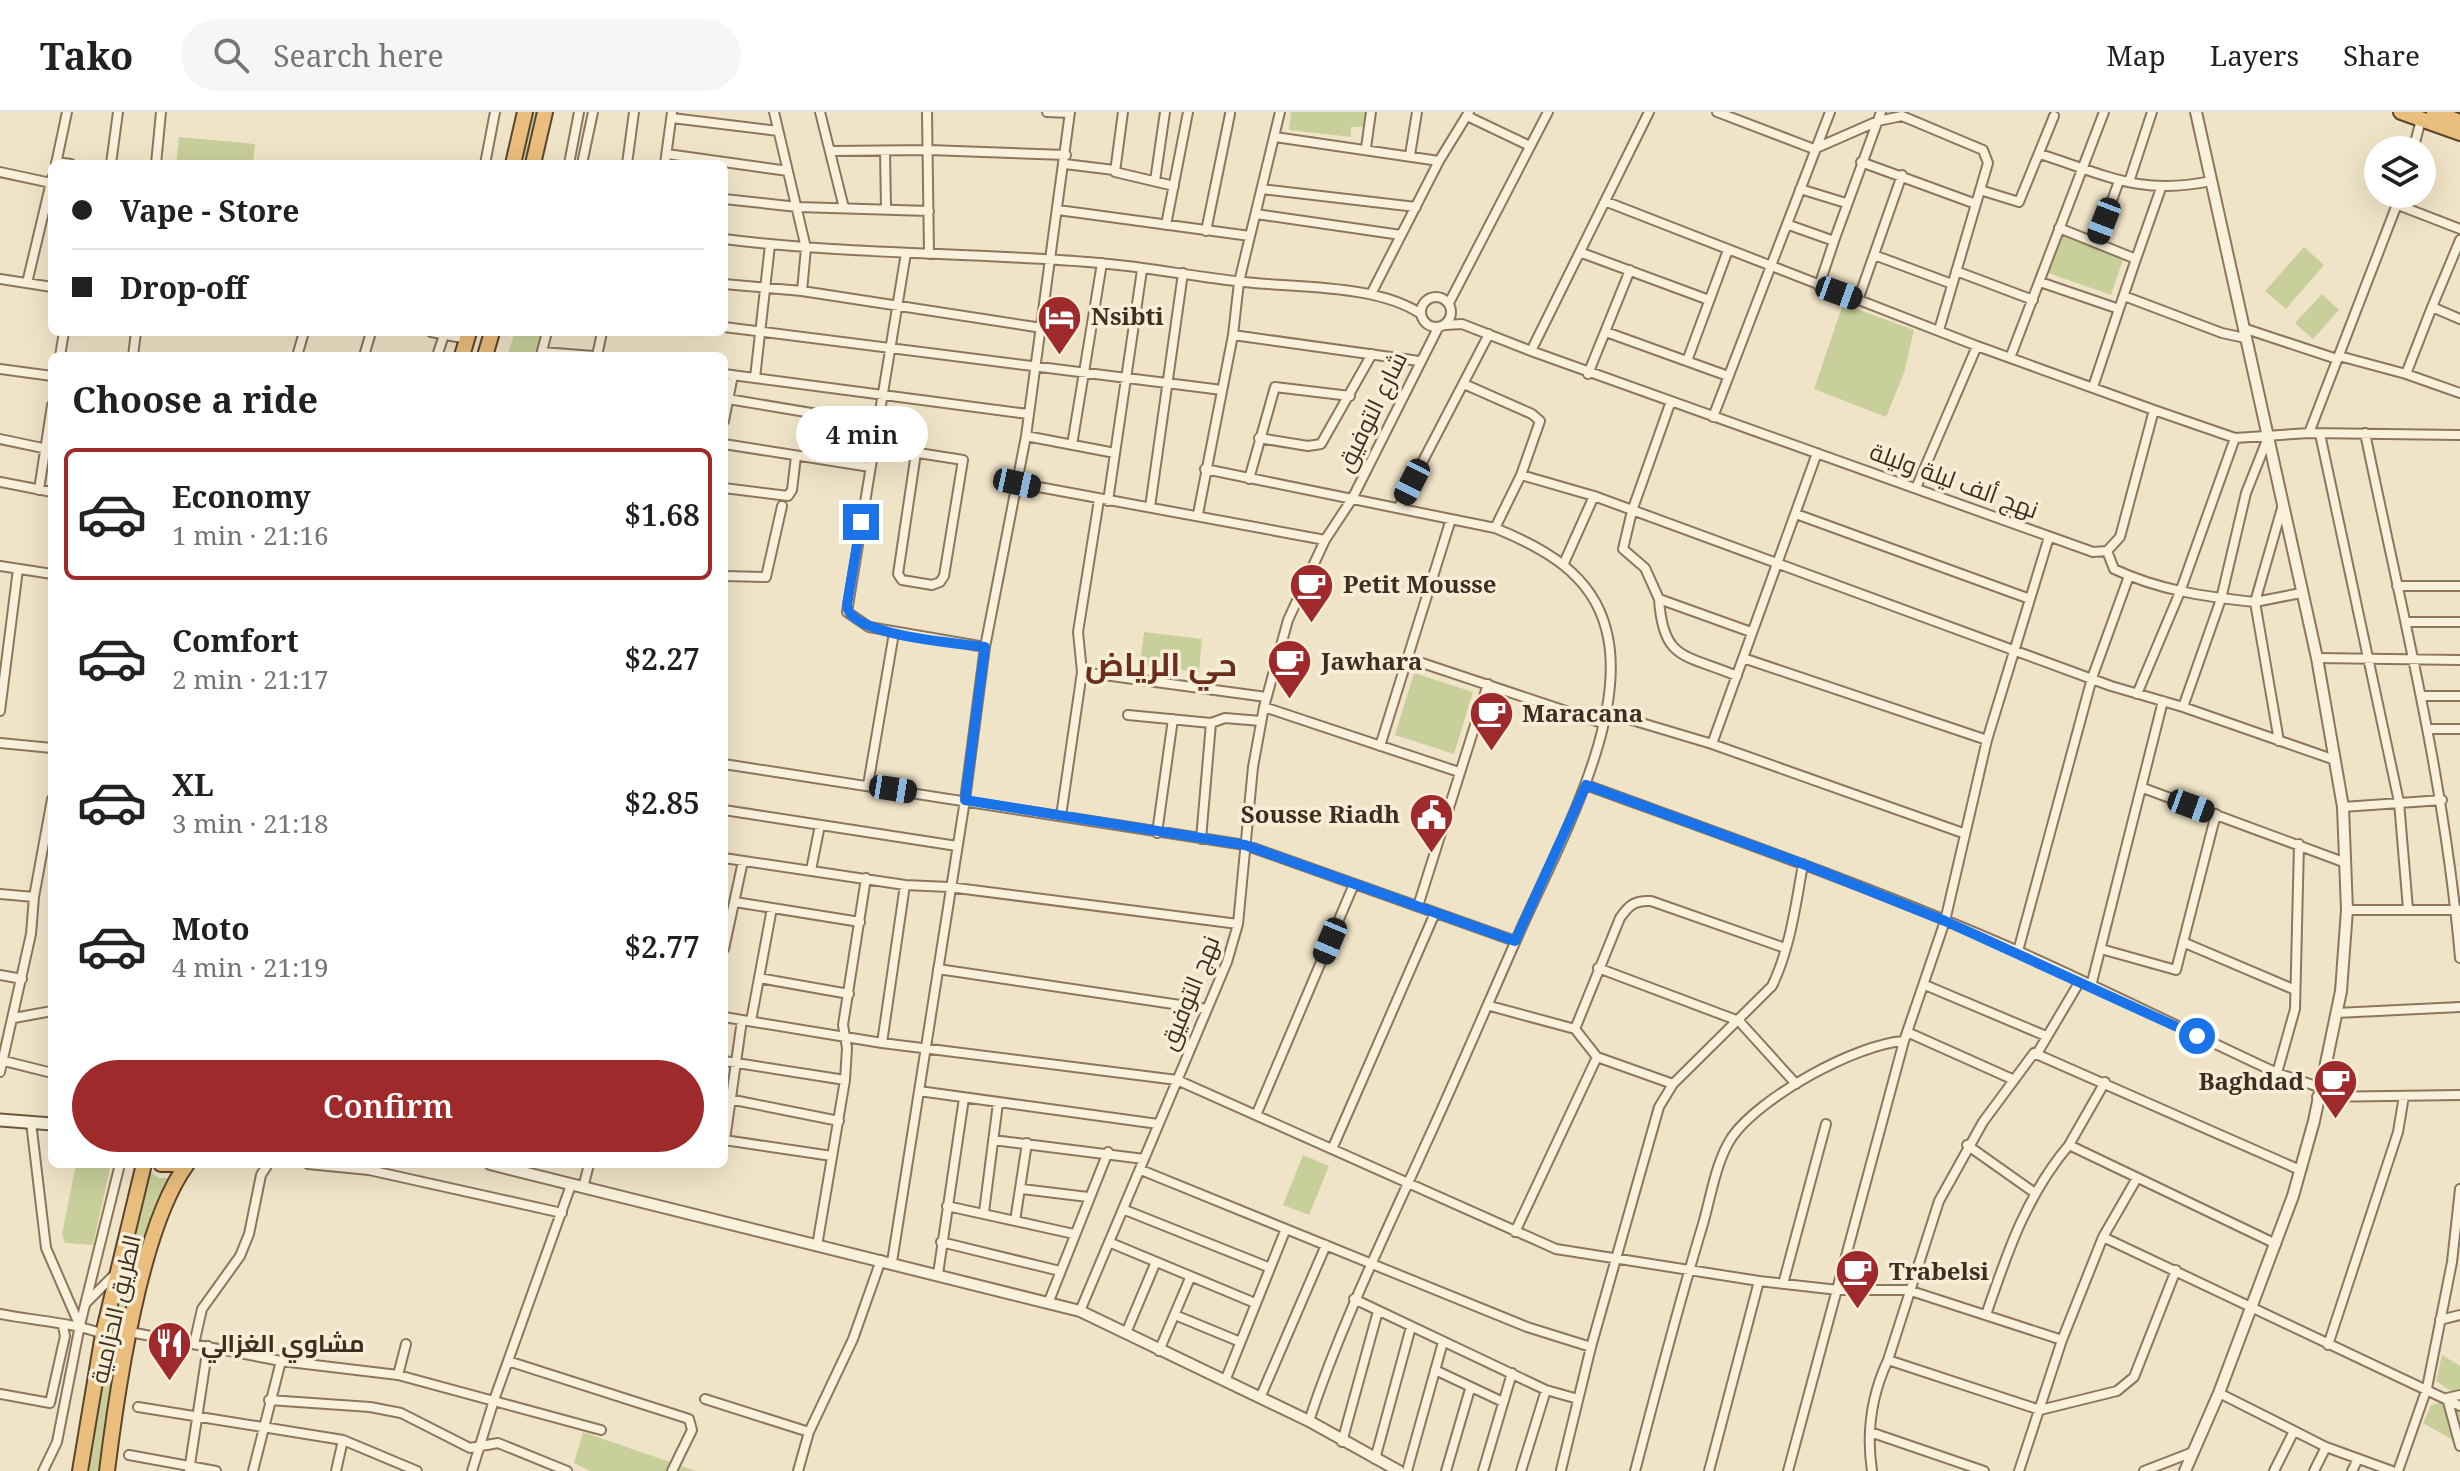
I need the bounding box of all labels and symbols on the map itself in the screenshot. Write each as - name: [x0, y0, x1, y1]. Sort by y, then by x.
- car: [2084, 194, 2124, 248]
- car: [1812, 274, 1866, 312]
- hotel icon: Nsibti: [1036, 293, 1084, 356]
- place label: Nsibti: [1091, 299, 1164, 332]
- street label: شارع التوفيق: [1327, 346, 1415, 477]
- callout: 4 min: [795, 406, 927, 462]
- street label: نهج ألف ليلة وليلة: [1865, 434, 2043, 526]
- car: [1390, 455, 1434, 509]
- car: [991, 466, 1043, 500]
- route end: [843, 504, 879, 540]
- cafe icon: Petit Mousse: [1288, 561, 1336, 624]
- place label: Petit Mousse: [1343, 567, 1497, 600]
- cafe icon: Jawhara: [1266, 638, 1314, 701]
- district label: حي الرياض: [1085, 642, 1237, 691]
- place label: Jawhara: [1320, 644, 1422, 677]
- cafe icon: Maracana: [1467, 690, 1515, 753]
- place label: Maracana: [1522, 696, 1643, 729]
- car: [867, 773, 919, 805]
- car: [2164, 787, 2218, 825]
- public building icon: Sousse Riadh: [1407, 791, 1455, 854]
- place label: Sousse Riadh: [1241, 797, 1400, 830]
- car: [1310, 914, 1350, 968]
- street label: نهج التوفيق: [1151, 930, 1227, 1055]
- route start: [2179, 1018, 2215, 1054]
- cafe icon: Baghdad: [2311, 1058, 2359, 1121]
- place label: Baghdad: [2198, 1064, 2304, 1097]
- street label: الطريق الحزامية: [81, 1231, 148, 1386]
- cafe icon: Trabelsi: [1834, 1248, 1882, 1311]
- place label: Trabelsi: [1889, 1254, 1989, 1287]
- restaurant icon: مشاوي الغزالي: [146, 1320, 194, 1383]
- place label: مشاوي الغزالي: [201, 1326, 365, 1363]

